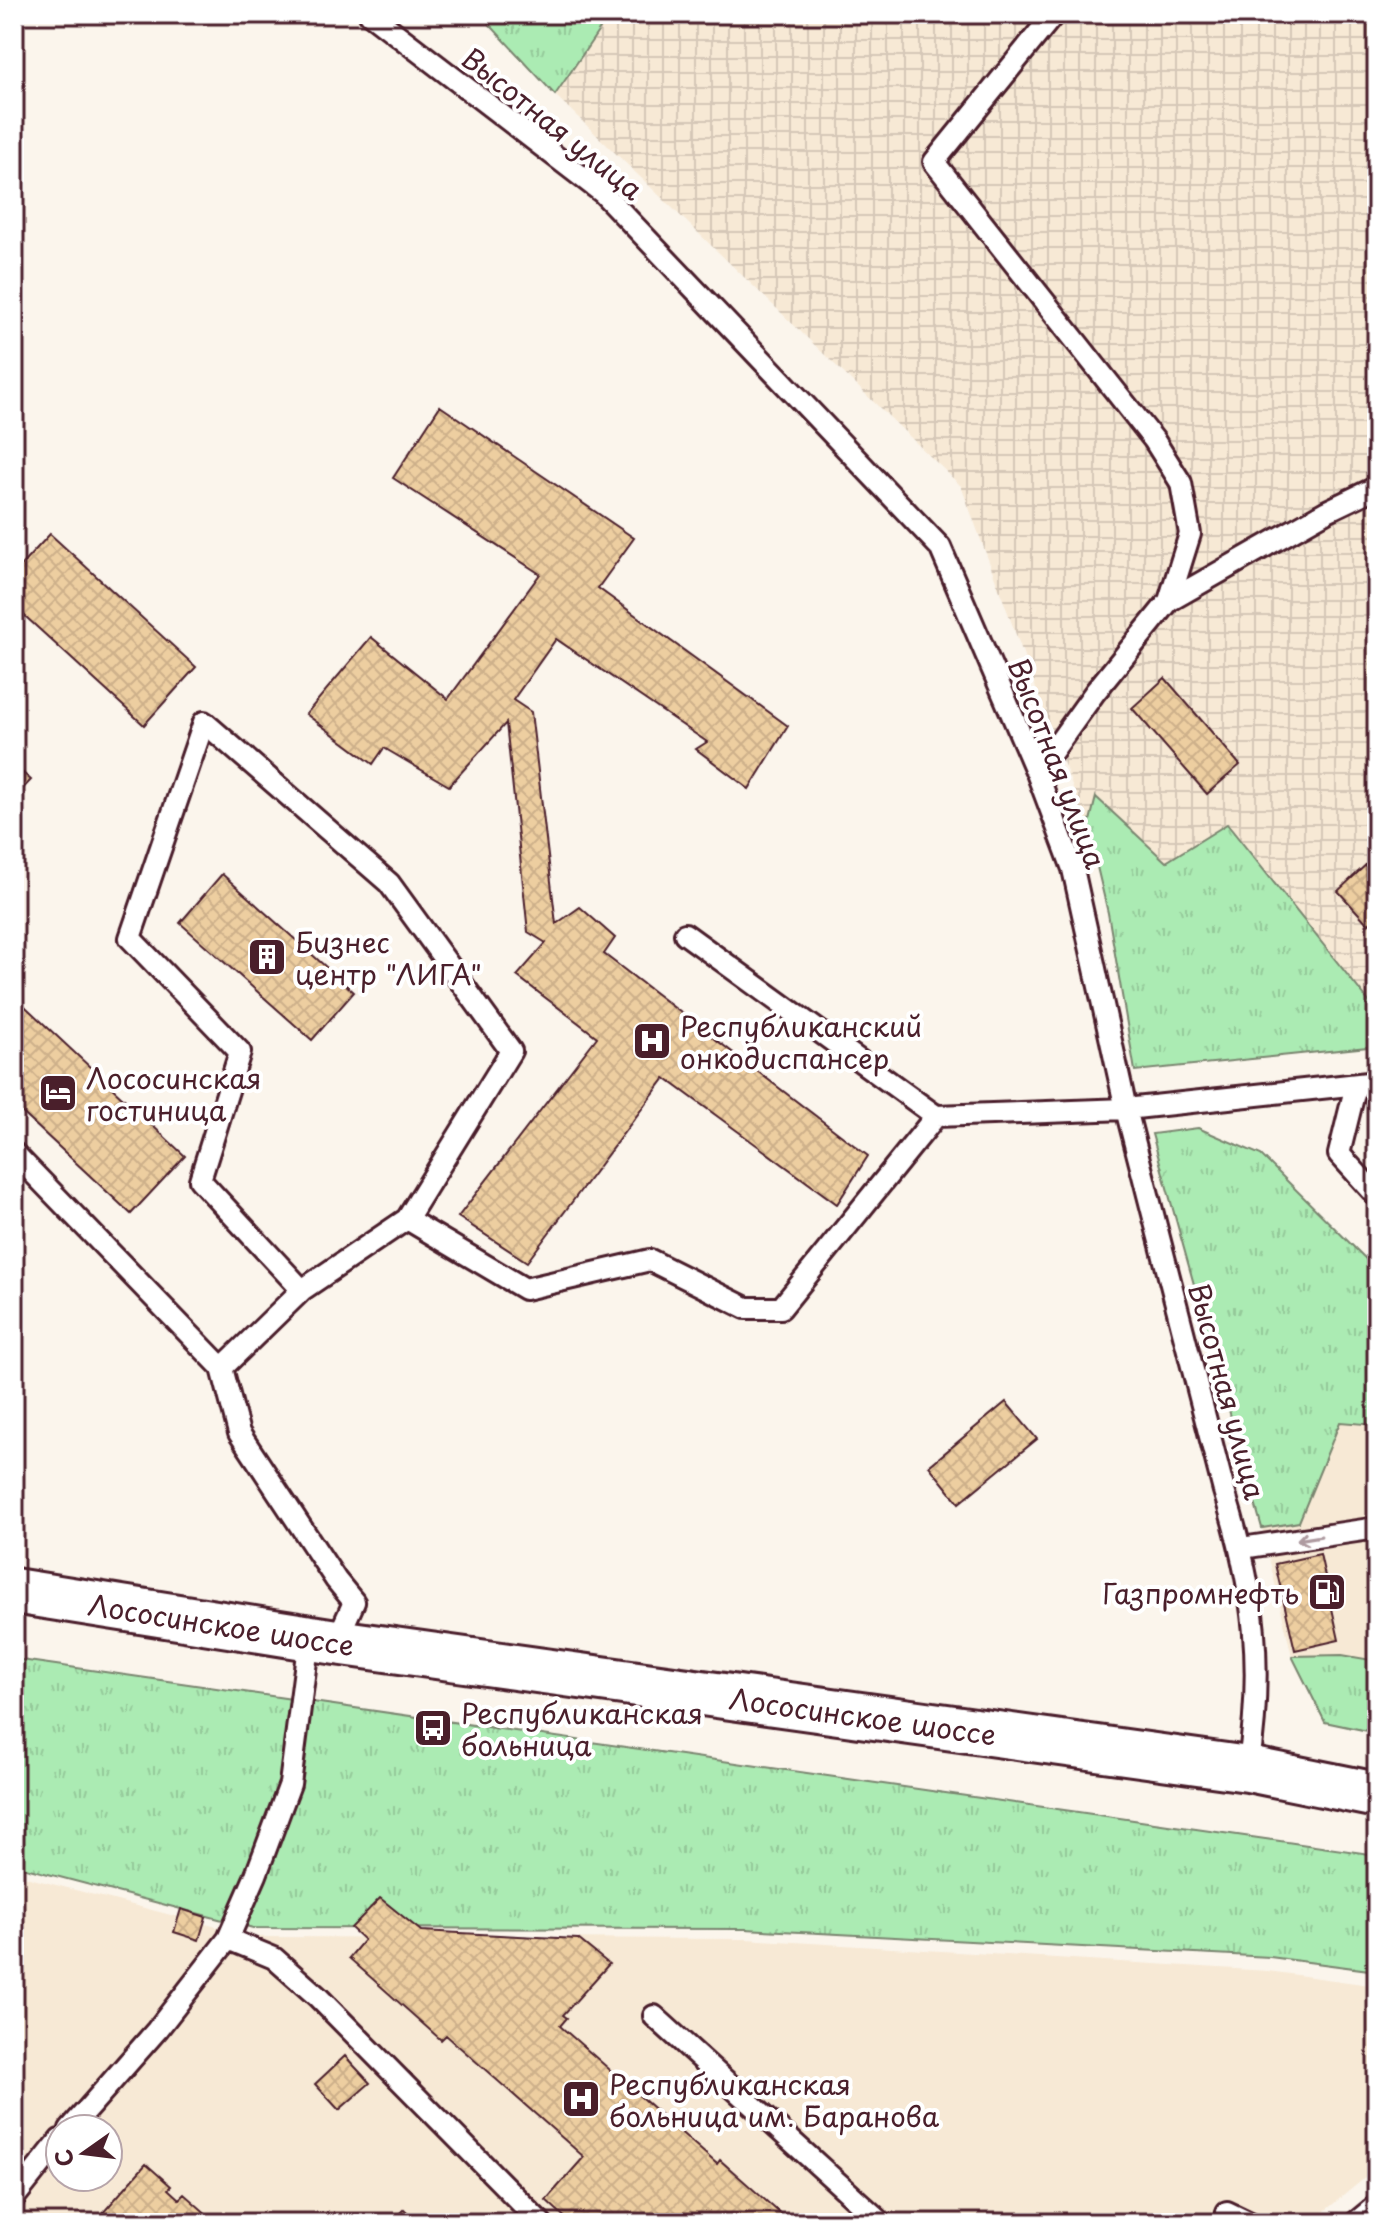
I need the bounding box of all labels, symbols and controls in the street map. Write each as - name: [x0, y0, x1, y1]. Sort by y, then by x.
- street label: Высотная улица: [453, 36, 653, 210]
- street label: Высотная улица: [998, 651, 1118, 875]
- place label: Бизнес центр "ЛИГА": [295, 920, 482, 995]
- building icon: Бизнес центр "ЛИГА": [246, 936, 288, 978]
- place label: Республиканский онкодиспансер: [680, 1004, 922, 1079]
- hospital icon: Республиканский онкодиспансер: [631, 1020, 673, 1062]
- place label: Лососинская гостиница: [86, 1056, 262, 1131]
- hotel icon: Лососинская гостиница: [37, 1072, 79, 1114]
- street label: Высотная улица: [1178, 1278, 1278, 1504]
- one-way arrow: [1297, 1531, 1323, 1546]
- place label: Газпромнефть: [1102, 1571, 1299, 1614]
- fuel station icon: Газпромнефть: [1306, 1571, 1348, 1613]
- street label: Лососинское шоссе: [85, 1582, 357, 1666]
- street label: Лососинское шоссе: [727, 1676, 999, 1755]
- place label: Республиканская больница: [461, 1691, 703, 1766]
- bus stop icon: Республиканская больница: [412, 1707, 454, 1749]
- place label: Республиканская больница им. Баранова: [609, 2062, 940, 2137]
- hospital icon: Республиканская больница им. Баранова: [560, 2078, 602, 2120]
- north arrow: [44, 2113, 124, 2193]
- text: С: [45, 2146, 81, 2170]

